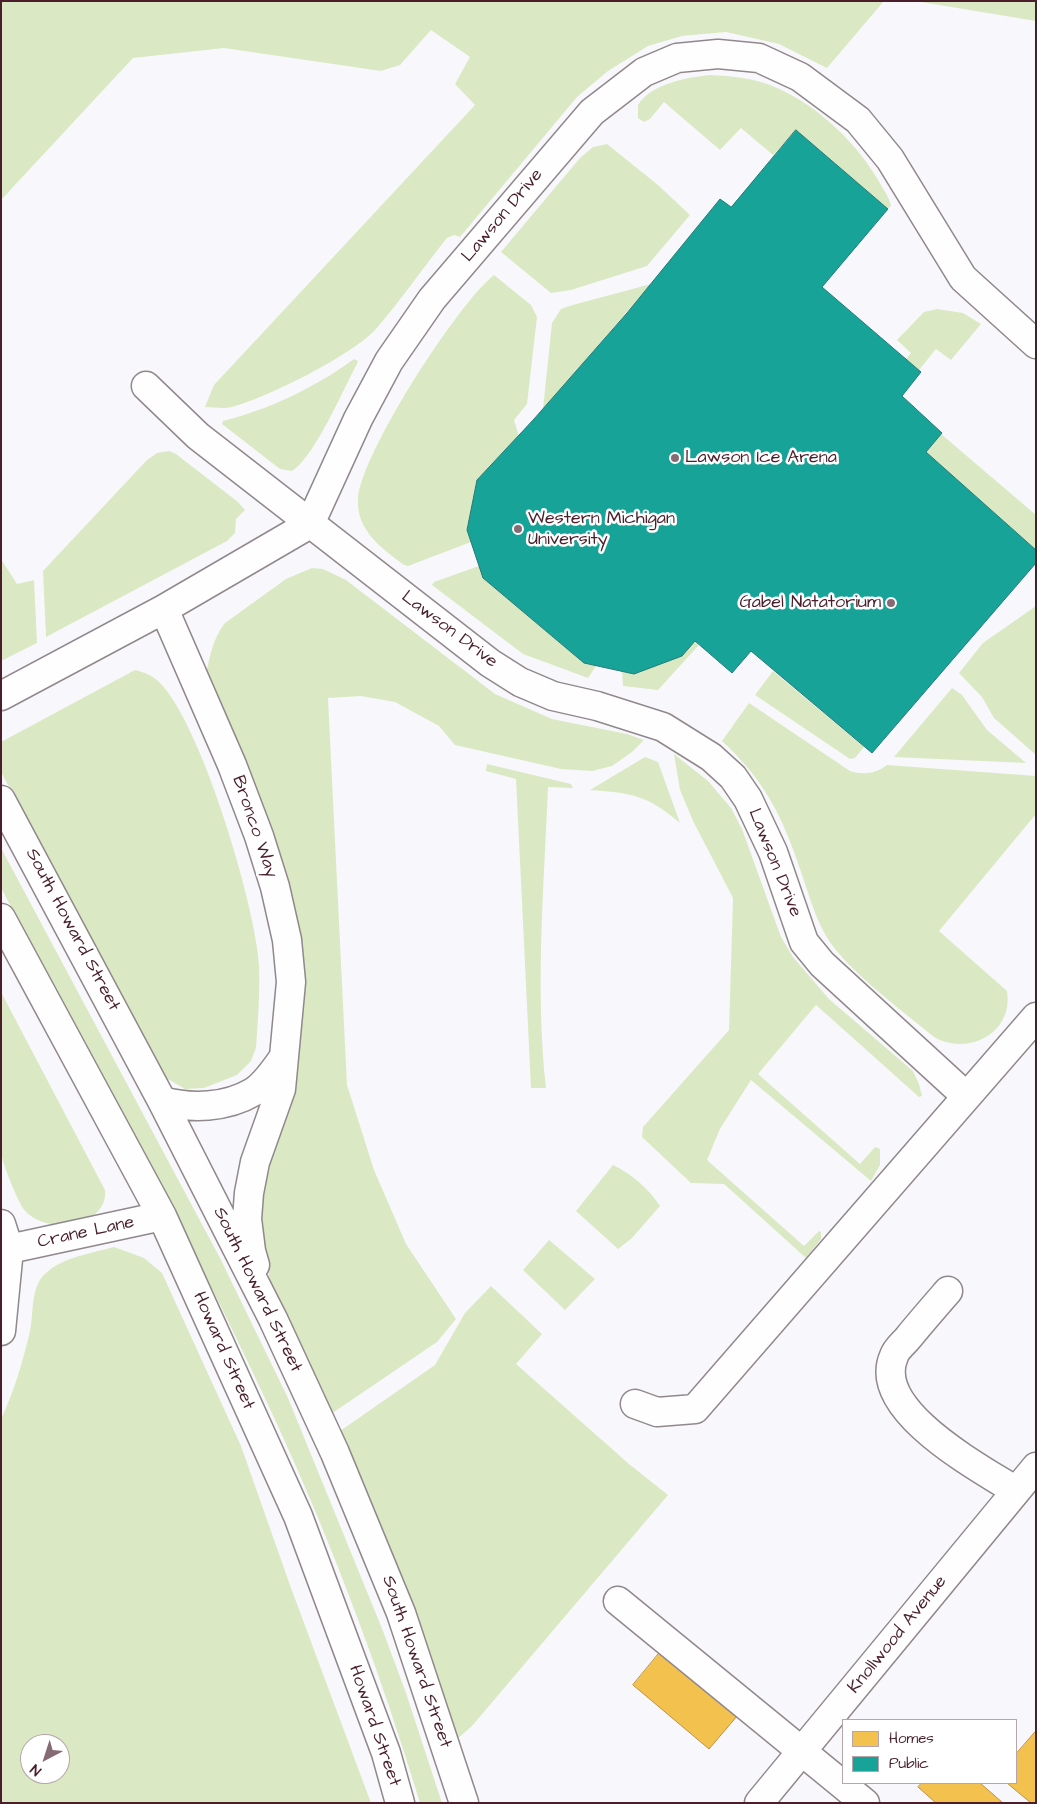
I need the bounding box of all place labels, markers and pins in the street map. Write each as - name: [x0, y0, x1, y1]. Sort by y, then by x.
- place label: Lawson Ice Arena: [685, 447, 837, 469]
- marker: Lawson Ice Arena: [669, 452, 681, 464]
- place label: Western Michigan University: [528, 508, 675, 550]
- marker: Western Michigan University: [512, 523, 524, 535]
- place label: Gabel Natatorium: [739, 592, 881, 614]
- marker: Gabel Natatorium: [885, 597, 897, 609]

